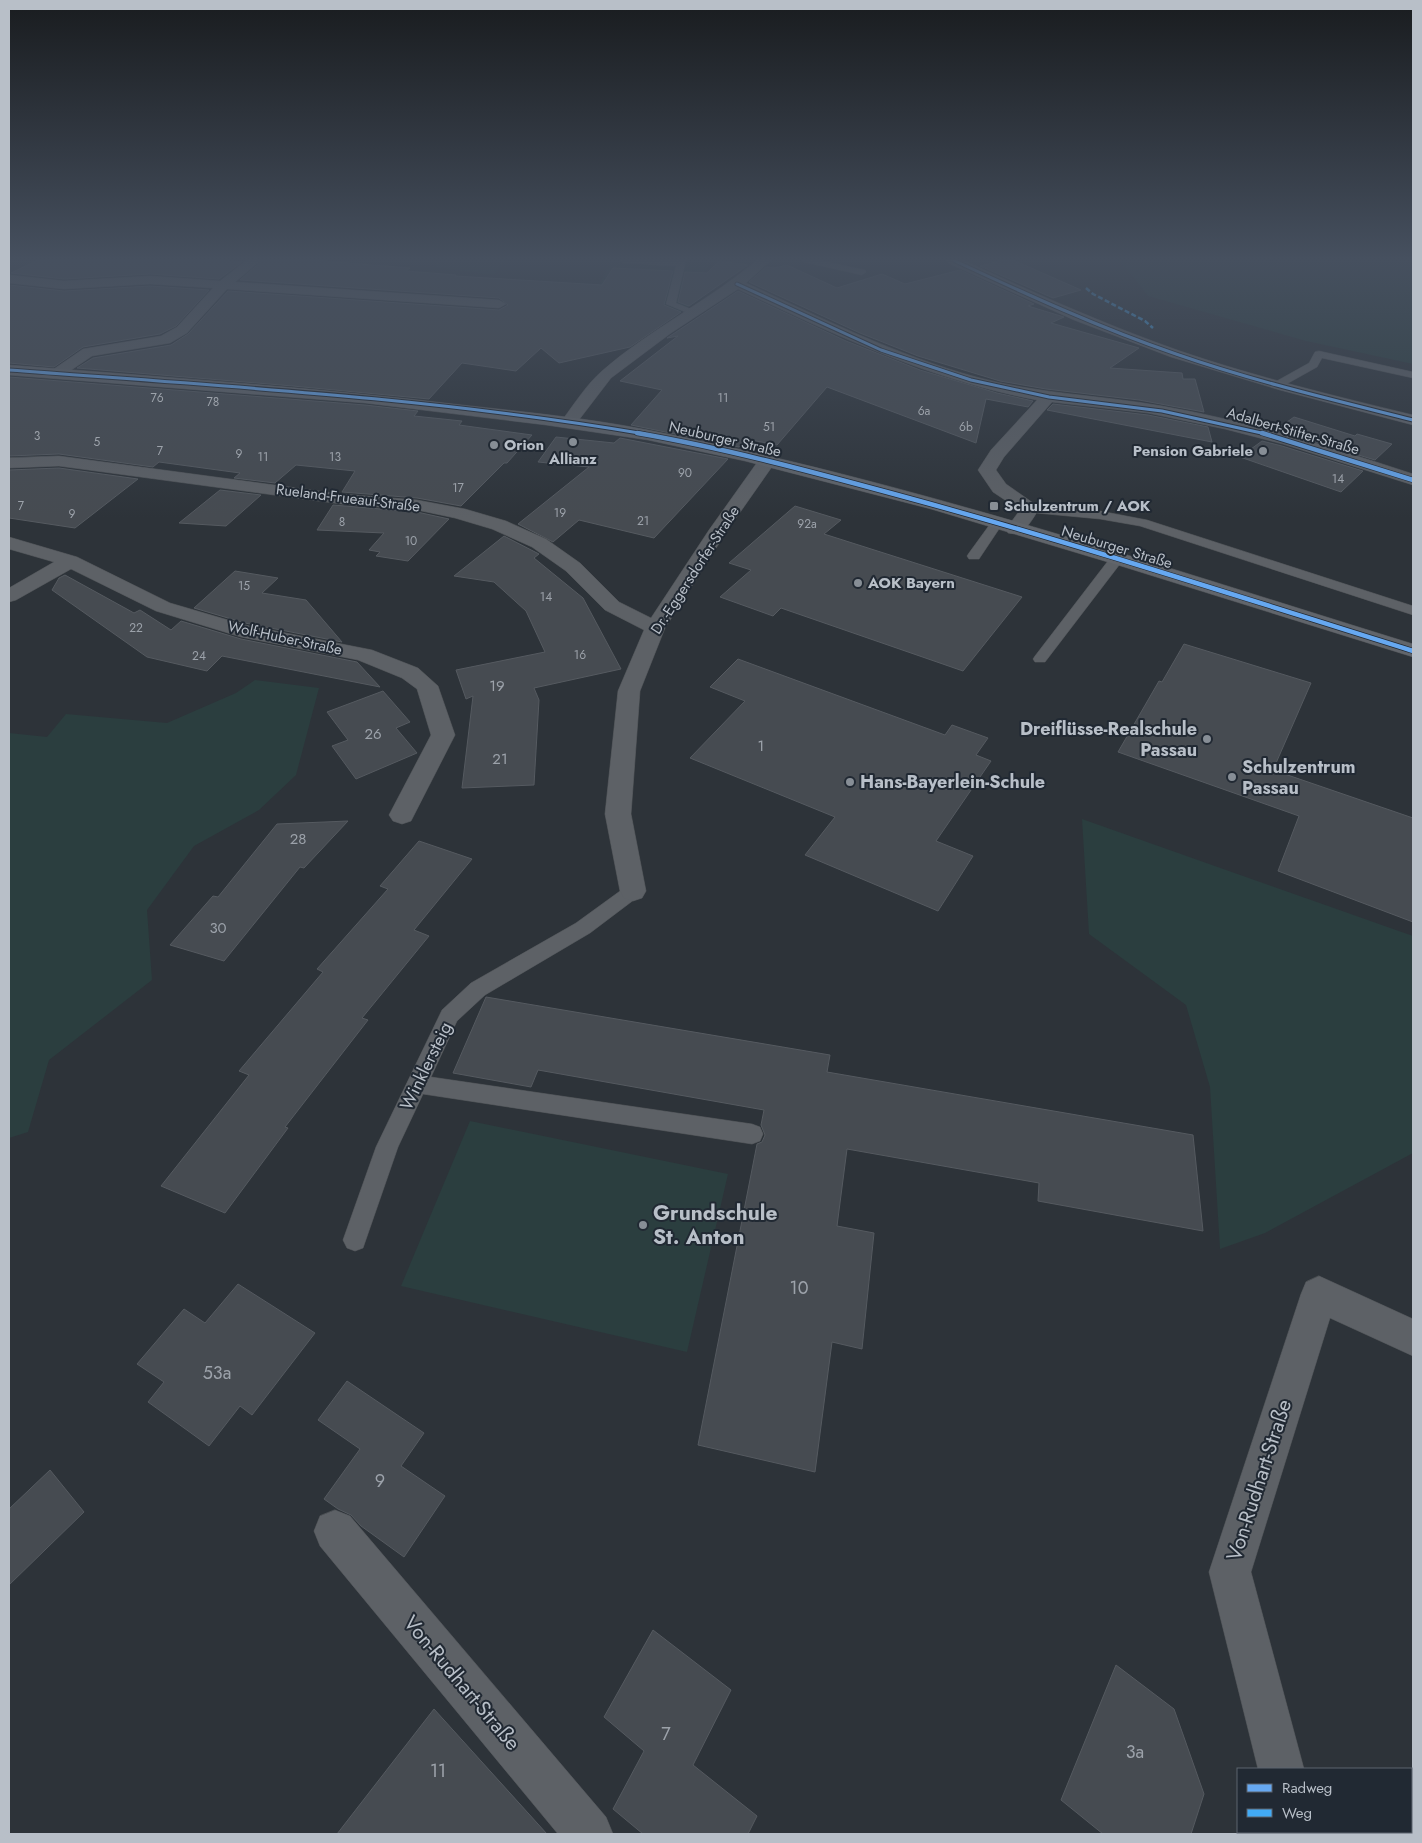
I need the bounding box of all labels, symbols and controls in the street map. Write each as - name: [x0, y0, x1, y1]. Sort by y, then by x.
- house number: 76: [150, 389, 164, 407]
- house number: 11: [718, 389, 728, 407]
- house number: 78: [207, 393, 219, 411]
- house number: 6a: [918, 402, 931, 420]
- street label: Adalbert-Stifter-Straße: [1224, 402, 1362, 461]
- street label: Neuburger Straße: [667, 415, 784, 463]
- house number: 51: [763, 418, 775, 436]
- house number: 6b: [959, 418, 973, 436]
- house number: 3: [34, 427, 41, 445]
- house number: 5: [94, 433, 101, 451]
- place label: Orion: [504, 434, 544, 456]
- marker: Allianz: [567, 436, 579, 448]
- marker: Orion: [488, 439, 500, 451]
- place label: Pension Gabriele: [1133, 440, 1253, 462]
- house number: 7: [157, 442, 164, 460]
- house number: 9: [236, 445, 243, 463]
- marker: Pension Gabriele: [1257, 445, 1269, 457]
- house number: 11: [258, 448, 268, 466]
- house number: 13: [329, 448, 341, 466]
- place label: Allianz: [548, 448, 597, 470]
- house number: 90: [678, 464, 692, 482]
- house number: 14: [1332, 470, 1344, 488]
- street label: Rueland-Frueauf-Straße: [275, 478, 422, 518]
- house number: 17: [452, 479, 465, 497]
- place label: Schulzentrum / AOK: [1004, 495, 1151, 517]
- house number: 7: [18, 497, 25, 515]
- marker: Schulzentrum / AOK: [988, 500, 1000, 512]
- street label: Dr.-Eggersdorfer-Straße: [645, 501, 745, 638]
- house number: 19: [554, 504, 566, 522]
- house number: 9: [69, 505, 76, 523]
- house number: 21: [637, 512, 649, 530]
- house number: 8: [339, 513, 345, 531]
- house number: 92a: [797, 515, 817, 533]
- street label: Neuburger Straße: [1059, 520, 1175, 574]
- house number: 10: [405, 532, 417, 550]
- place label: AOK Bayern: [867, 572, 955, 594]
- house number: 15: [238, 577, 250, 595]
- marker: AOK Bayern: [852, 577, 864, 589]
- house number: 14: [540, 588, 552, 606]
- street label: Wolf-Huber-Straße: [226, 615, 344, 661]
- house number: 22: [129, 619, 143, 637]
- house number: 16: [574, 646, 586, 664]
- house number: 24: [192, 647, 206, 665]
- house number: 19: [489, 675, 505, 697]
- place label: Dreiflüsse-Realschule Passau: [1020, 716, 1197, 763]
- house number: 26: [364, 723, 382, 745]
- marker: Dreiflüsse-Realschule Passau: [1201, 733, 1213, 745]
- house number: 1: [758, 735, 764, 757]
- house number: 21: [492, 748, 508, 770]
- place label: Schulzentrum Passau: [1242, 754, 1356, 801]
- place label: Hans-Bayerlein-Schule: [860, 769, 1045, 795]
- marker: Schulzentrum Passau: [1226, 771, 1238, 783]
- marker: Hans-Bayerlein-Schule: [844, 776, 856, 788]
- house number: 28: [290, 828, 306, 850]
- house number: 30: [209, 917, 227, 939]
- street label: Winklersteig: [393, 1017, 459, 1115]
- place label: Grundschule St. Anton: [653, 1198, 778, 1252]
- marker: Grundschule St. Anton: [637, 1219, 649, 1231]
- house number: 10: [790, 1275, 809, 1301]
- house number: 53a: [203, 1360, 231, 1386]
- street label: Von-Rudhart-Straße: [1219, 1395, 1299, 1565]
- house number: 9: [375, 1468, 385, 1494]
- street label: Von-Rudhart-Straße: [396, 1609, 528, 1757]
- house number: 7: [661, 1721, 671, 1747]
- house number: 3a: [1126, 1739, 1144, 1765]
- house number: 11: [430, 1758, 446, 1784]
- legend: [1237, 1768, 1412, 1833]
- text: Radweg: [1282, 1777, 1332, 1799]
- text: Weg: [1282, 1802, 1312, 1824]

